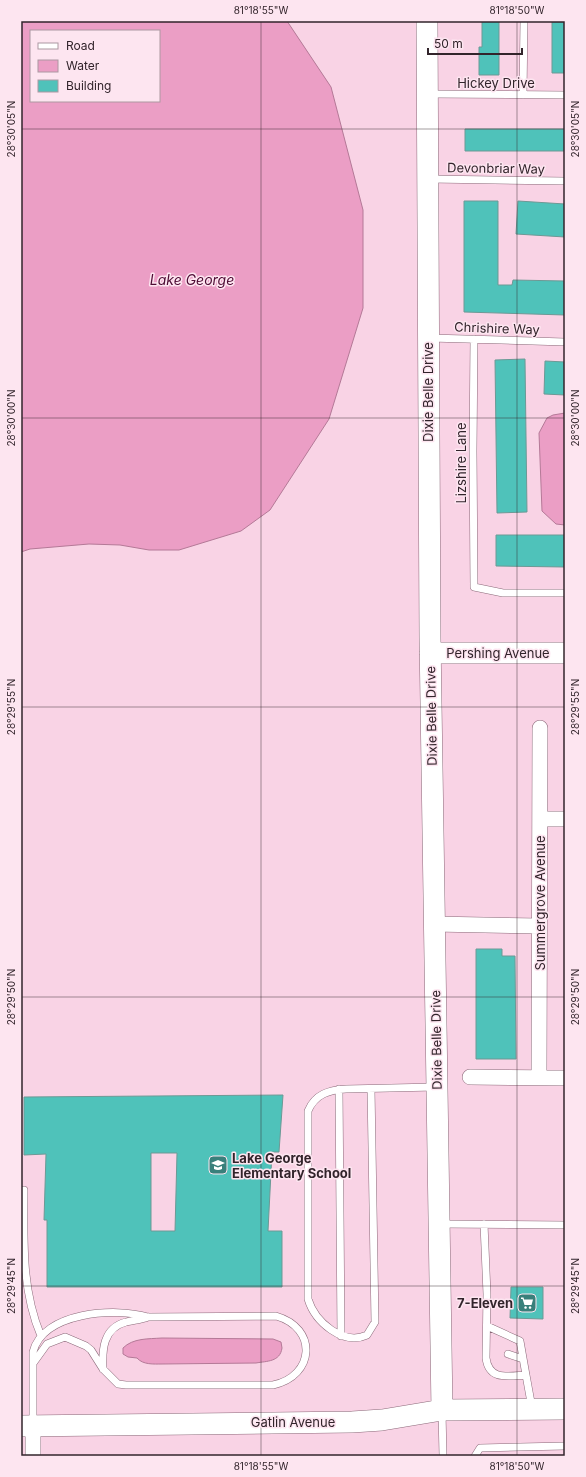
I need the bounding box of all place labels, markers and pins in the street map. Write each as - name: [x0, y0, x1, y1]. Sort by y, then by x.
- place label: Lake George Elementary School: [232, 1150, 351, 1181]
- school or university icon: Lake George Elementary School: [207, 1154, 229, 1176]
- supermarket icon: 7-Eleven: [516, 1292, 538, 1314]
- place label: 7-Eleven: [457, 1295, 513, 1311]

